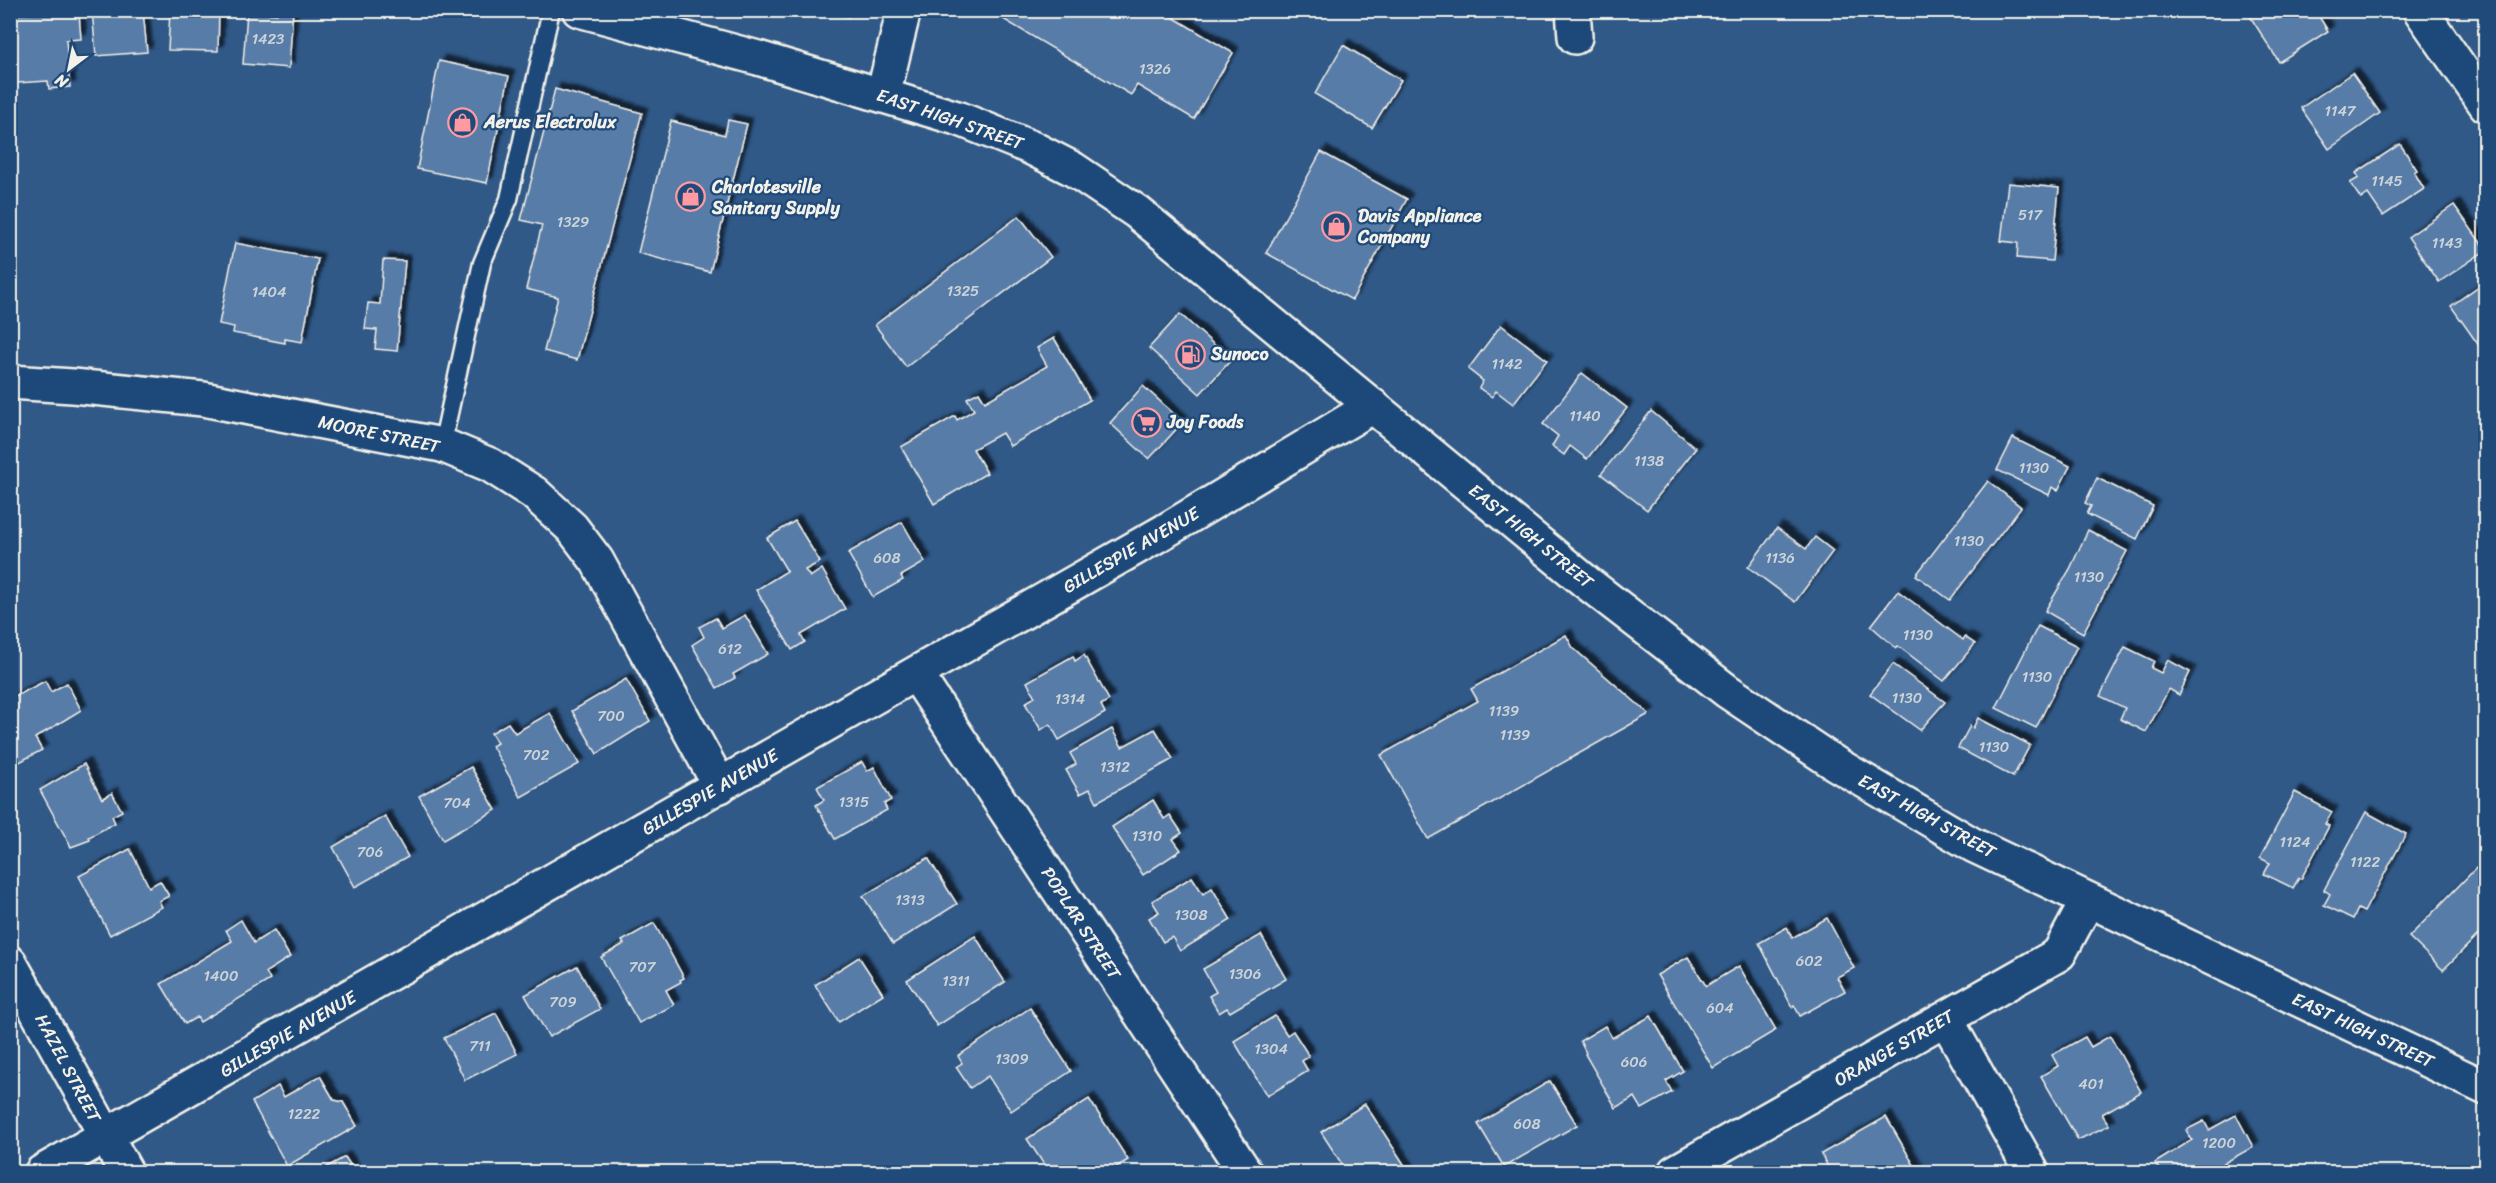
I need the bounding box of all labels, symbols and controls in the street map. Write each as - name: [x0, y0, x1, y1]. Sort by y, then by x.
- house number: 1423: [252, 26, 284, 52]
- north arrow: [39, 39, 99, 99]
- house number: 1326: [1139, 56, 1171, 82]
- text: N: [48, 66, 75, 97]
- street label: EAST HIGH STREET: [872, 79, 1029, 159]
- house number: 1147: [2325, 98, 2357, 124]
- shop icon: Aerus Electrolux: [447, 106, 479, 138]
- place label: Aerus Electrolux: [483, 106, 617, 138]
- house number: 1145: [2371, 168, 2403, 194]
- place label: Charlotesville Sanitary Supply: [711, 171, 840, 224]
- shop icon: Charlotesville Sanitary Supply: [675, 181, 707, 213]
- place label: Davis Appliance Company: [1357, 200, 1482, 253]
- house number: 517: [2018, 202, 2044, 228]
- house number: 1329: [557, 209, 589, 235]
- shop icon: Davis Appliance Company: [1321, 210, 1353, 242]
- house number: 1143: [2432, 230, 2462, 256]
- house number: 1325: [947, 278, 979, 304]
- house number: 1404: [252, 279, 286, 305]
- fuel station icon: Sunoco: [1174, 338, 1206, 370]
- place label: Sunoco: [1210, 338, 1269, 370]
- house number: 1142: [1492, 351, 1523, 377]
- house number: 1140: [1569, 403, 1601, 429]
- street label: MOORE STREET: [315, 406, 444, 463]
- supermarket icon: Joy Foods: [1130, 406, 1162, 438]
- place label: Joy Foods: [1166, 406, 1244, 438]
- house number: 1138: [1634, 448, 1664, 474]
- house number: 1130: [2019, 455, 2049, 481]
- street label: EAST HIGH STREET: [1461, 475, 1602, 597]
- street label: GILLESPIE AVENUE: [1056, 497, 1206, 602]
- house number: 1130: [1954, 528, 1984, 554]
- house number: 608: [873, 545, 901, 571]
- house number: 1136: [1765, 545, 1795, 571]
- house number: 1130: [2074, 564, 2104, 590]
- house number: 1130: [1903, 622, 1933, 648]
- house number: 612: [718, 636, 742, 662]
- house number: 1130: [2022, 664, 2052, 690]
- house number: 1130: [1892, 685, 1922, 711]
- house number: 1314: [1055, 686, 1085, 712]
- house number: 1139: [1489, 698, 1519, 724]
- house number: 700: [597, 703, 625, 729]
- house number: 1139: [1500, 722, 1530, 748]
- house number: 1130: [1979, 734, 2009, 760]
- street label: GILLESPIE AVENUE: [635, 739, 785, 844]
- house number: 702: [523, 742, 550, 768]
- house number: 1312: [1100, 754, 1130, 780]
- street label: EAST HIGH STREET: [1852, 765, 2003, 868]
- house number: 1315: [839, 789, 869, 815]
- house number: 704: [443, 790, 471, 816]
- house number: 1310: [1132, 823, 1162, 849]
- house number: 1124: [2280, 829, 2310, 855]
- house number: 706: [357, 839, 383, 865]
- house number: 1122: [2350, 849, 2380, 875]
- street label: POPLAR STREET: [1032, 860, 1130, 987]
- house number: 1313: [895, 887, 925, 913]
- house number: 1308: [1174, 902, 1208, 928]
- house number: 602: [1796, 948, 1823, 974]
- house number: 707: [629, 954, 657, 980]
- house number: 1306: [1229, 961, 1261, 987]
- house number: 1400: [204, 963, 238, 989]
- house number: 1311: [942, 968, 970, 994]
- street label: GILLESPIE AVENUE: [213, 981, 363, 1086]
- street label: EAST HIGH STREET: [2287, 983, 2440, 1077]
- house number: 709: [549, 989, 577, 1015]
- house number: 604: [1706, 995, 1734, 1021]
- street label: ORANGE STREET: [1828, 1000, 1961, 1095]
- street label: HAZEL STREET: [26, 1008, 111, 1129]
- house number: 711: [469, 1033, 491, 1059]
- house number: 1304: [1254, 1036, 1288, 1062]
- house number: 1309: [995, 1046, 1029, 1072]
- house number: 606: [1621, 1049, 1647, 1075]
- house number: 401: [2078, 1071, 2104, 1097]
- house number: 1222: [288, 1101, 321, 1127]
- house number: 608: [1513, 1111, 1541, 1137]
- house number: 1200: [2202, 1130, 2236, 1156]

